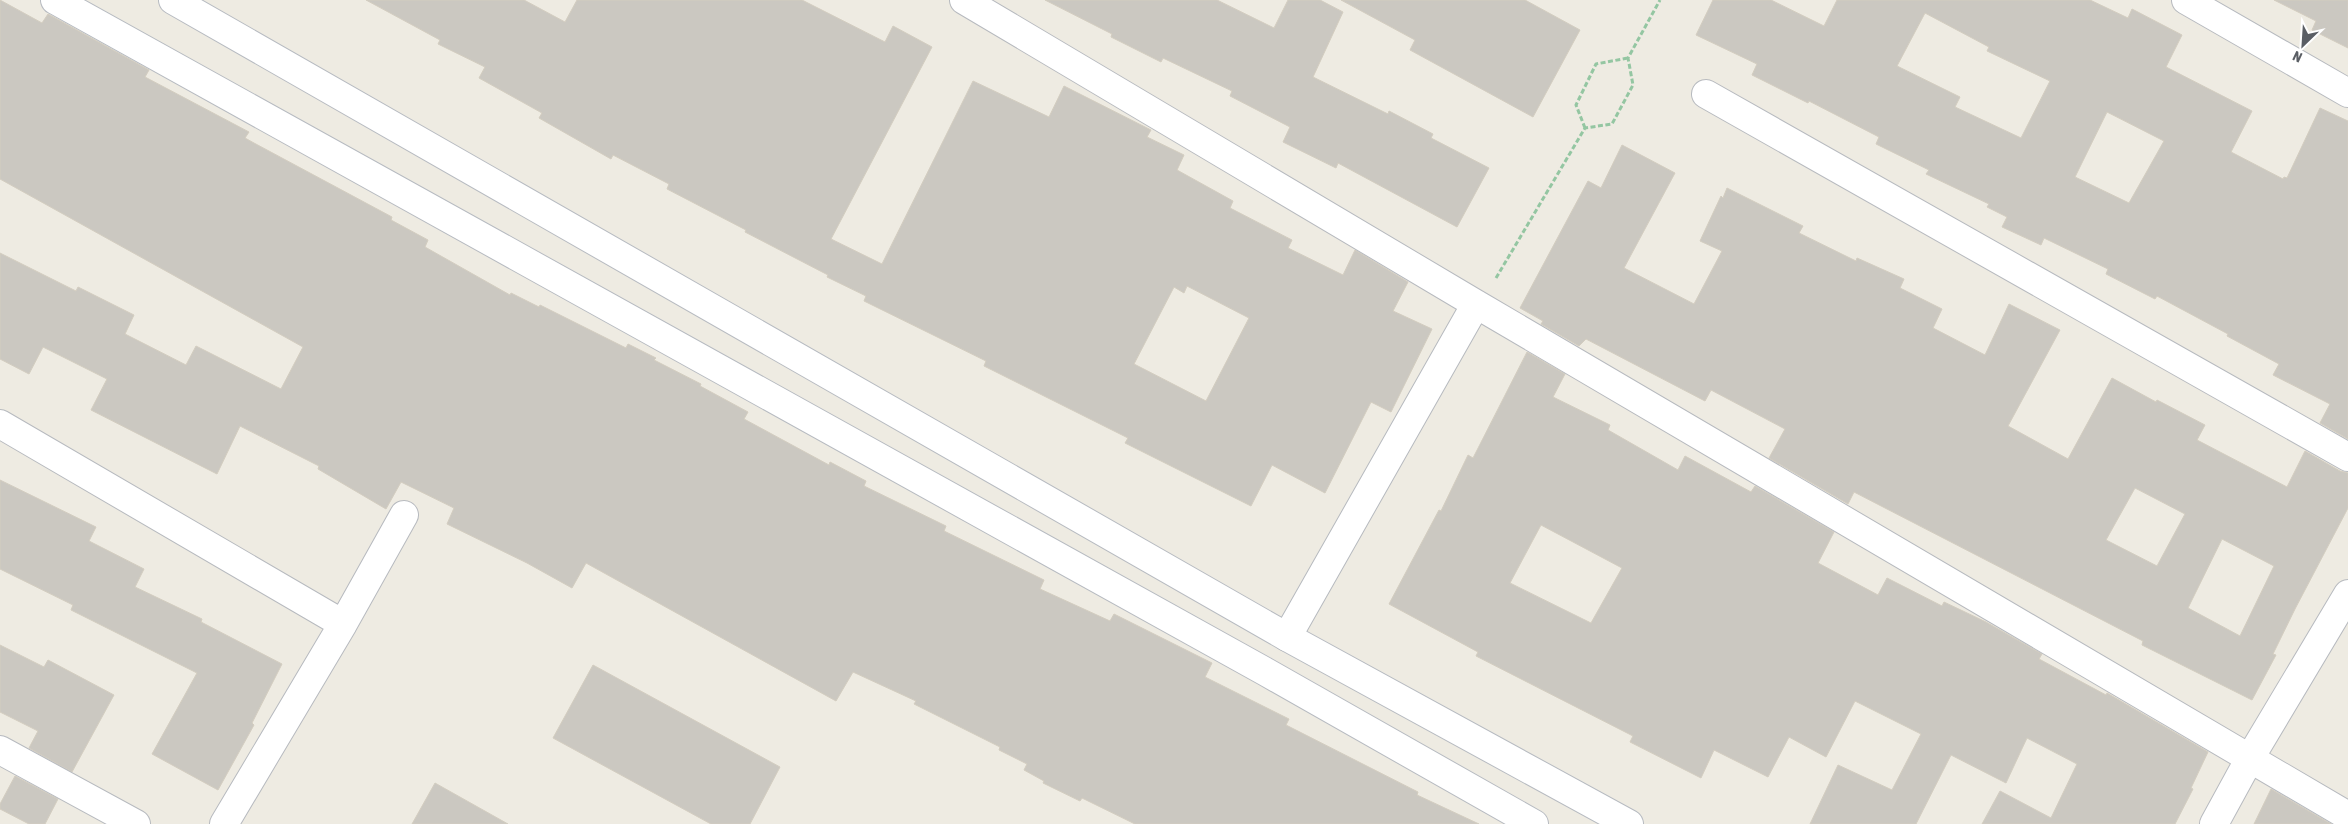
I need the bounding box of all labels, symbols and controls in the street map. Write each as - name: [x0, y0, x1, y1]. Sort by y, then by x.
- north arrow: [2278, 20, 2328, 70]
- text: N: [2290, 48, 2305, 66]

